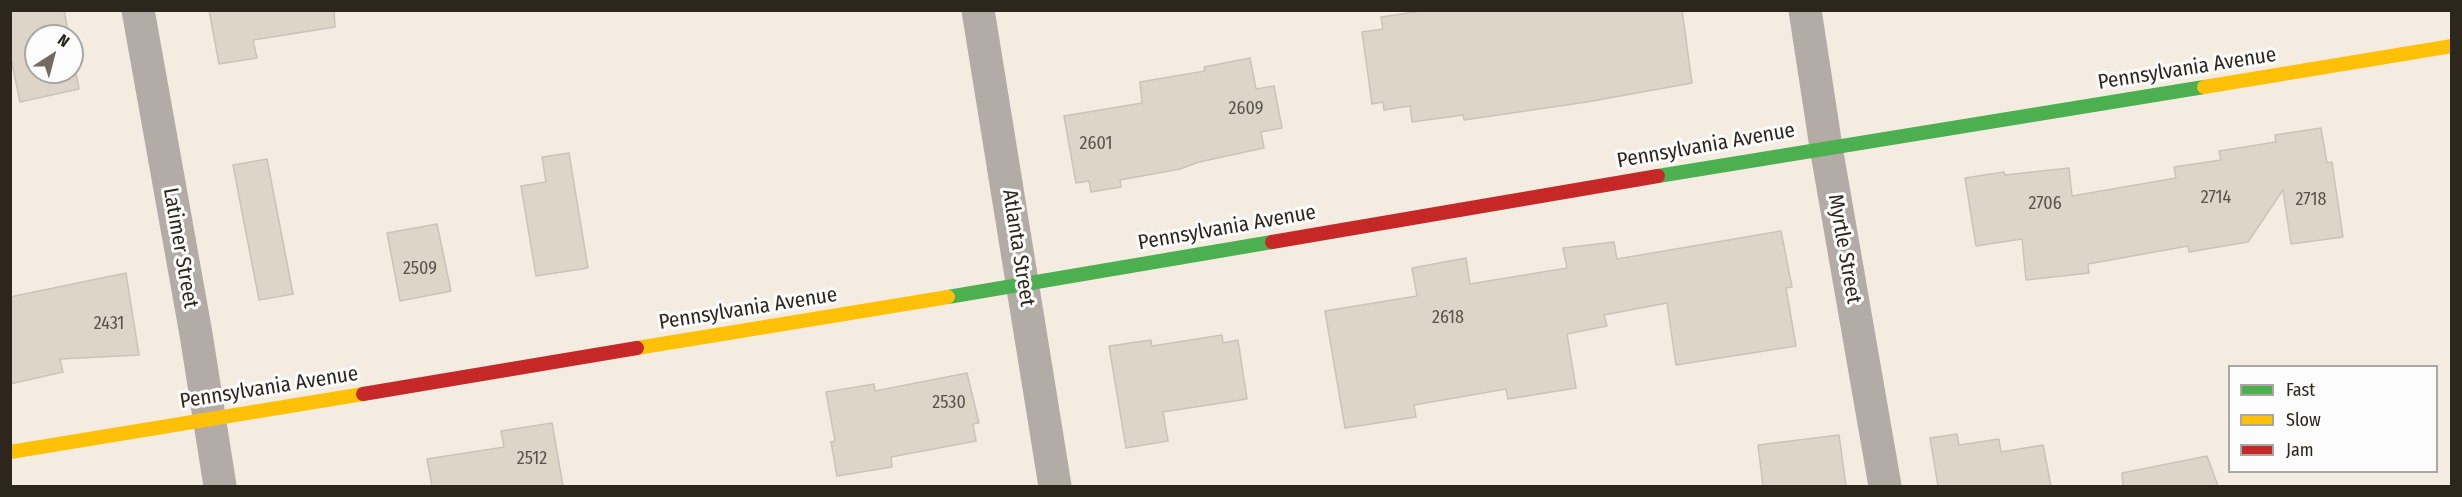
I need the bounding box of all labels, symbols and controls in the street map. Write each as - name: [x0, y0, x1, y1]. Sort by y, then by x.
- north arrow: [24, 24, 84, 84]
- text: N: [54, 30, 73, 51]
- street label: Pennsylvania Avenue: [2096, 42, 2278, 96]
- house number: 2609: [1229, 98, 1263, 120]
- street label: Pennsylvania Avenue: [1615, 118, 1797, 174]
- house number: 2601: [1080, 133, 1112, 155]
- street label: Latimer Street: [157, 186, 203, 310]
- house number: 2714: [2201, 187, 2231, 209]
- street label: Atlanta Street: [996, 188, 1040, 308]
- house number: 2718: [2296, 189, 2326, 211]
- street label: Myrtle Street: [1822, 192, 1866, 306]
- house number: 2706: [2028, 193, 2062, 215]
- street label: Pennsylvania Avenue: [1136, 200, 1318, 256]
- house number: 2509: [403, 258, 437, 280]
- street label: Pennsylvania Avenue: [657, 282, 839, 336]
- house number: 2618: [1432, 307, 1464, 329]
- house number: 2431: [94, 313, 124, 335]
- street label: Pennsylvania Avenue: [178, 361, 360, 415]
- legend: [2228, 365, 2438, 473]
- text: Fast: [2286, 379, 2315, 401]
- house number: 2530: [932, 392, 966, 414]
- text: Slow: [2286, 409, 2321, 431]
- text: Jam: [2286, 439, 2314, 461]
- house number: 2512: [517, 448, 547, 470]

